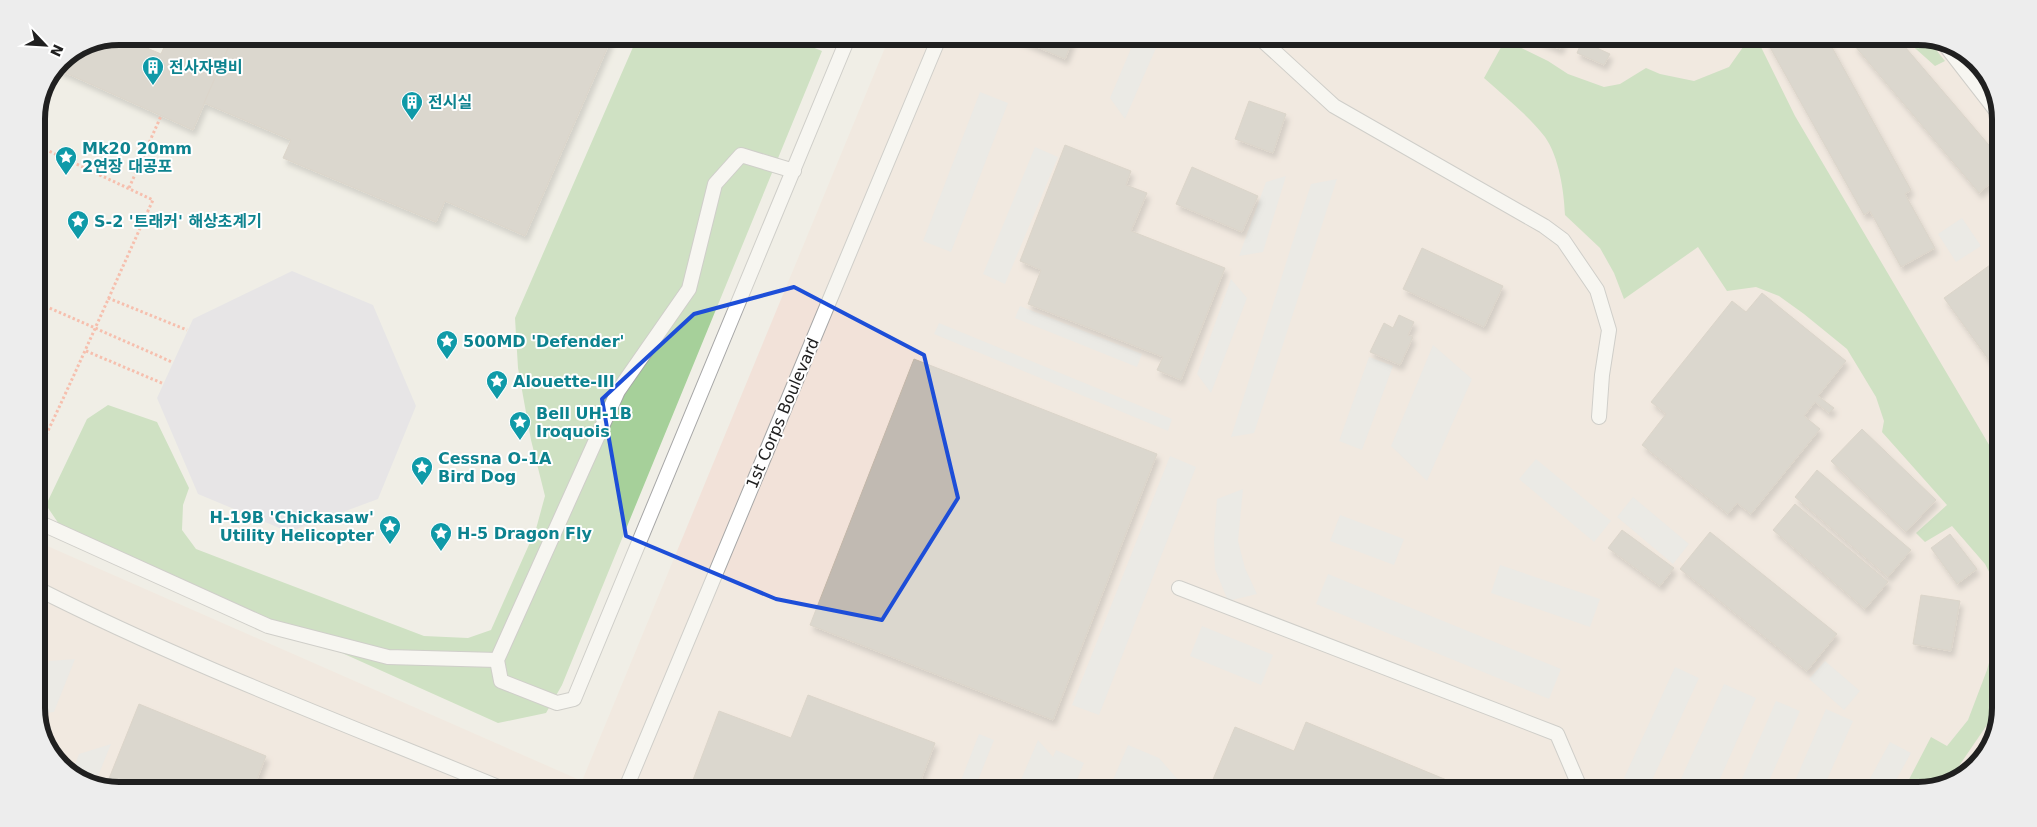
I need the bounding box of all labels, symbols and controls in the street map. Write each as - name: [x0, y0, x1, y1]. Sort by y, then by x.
- north arrow: [20, 20, 70, 70]
- text: N: [47, 42, 67, 59]
- building icon: 전사자명비: [141, 55, 165, 86]
- place label: 전사자명비: [169, 58, 243, 77]
- building icon: 전시실: [400, 90, 424, 121]
- place label: 전시실: [428, 93, 472, 112]
- place label: Mk20 20mm 2연장 대공포: [82, 139, 192, 176]
- place icon: Mk20 20mm 2연장 대공포: [54, 145, 78, 176]
- place icon: S-2 '트래커' 해상초계기: [66, 209, 90, 240]
- place label: S-2 '트래커' 해상초계기: [94, 212, 262, 231]
- place icon: 500MD 'Defender': [435, 329, 459, 360]
- place label: 500MD 'Defender': [463, 332, 625, 351]
- street label: 1st Corps Boulevard: [742, 335, 823, 491]
- place icon: Alouette-III: [485, 369, 509, 400]
- place label: Alouette-III: [513, 372, 615, 391]
- place label: Bell UH-1B Iroquois: [536, 404, 632, 441]
- place icon: Bell UH-1B Iroquois: [508, 410, 532, 441]
- place label: Cessna O-1A Bird Dog: [438, 449, 552, 486]
- place icon: Cessna O-1A Bird Dog: [410, 455, 434, 486]
- place label: H-19B 'Chickasaw' Utility Helicopter: [210, 508, 374, 545]
- place icon: H-19B 'Chickasaw' Utility Helicopter: [378, 514, 402, 545]
- place icon: H-5 Dragon Fly: [429, 521, 453, 552]
- place label: H-5 Dragon Fly: [457, 524, 593, 543]

